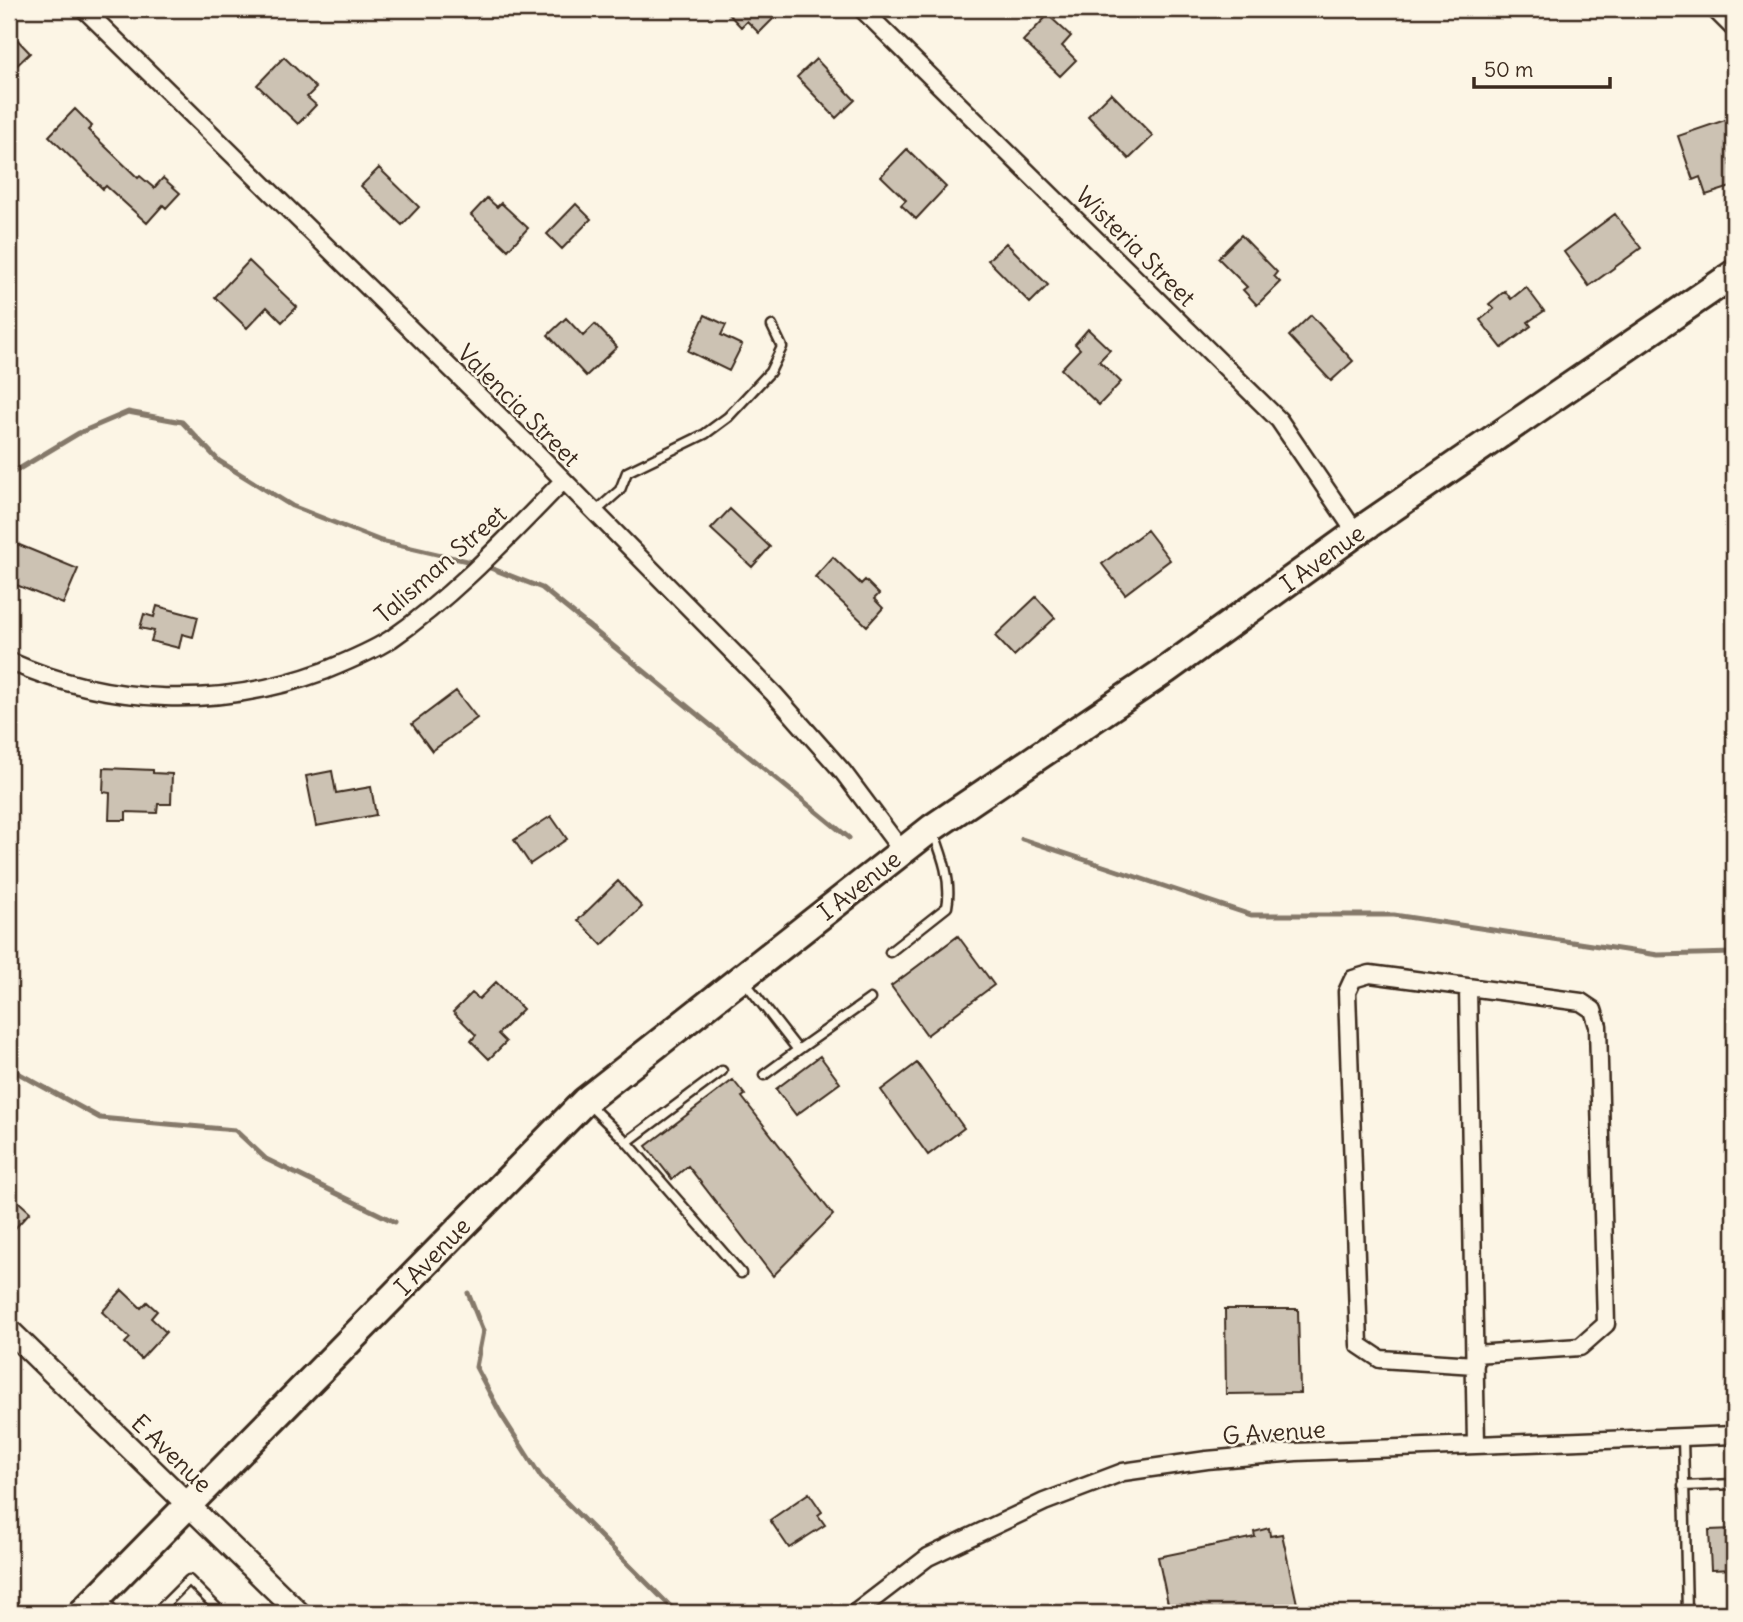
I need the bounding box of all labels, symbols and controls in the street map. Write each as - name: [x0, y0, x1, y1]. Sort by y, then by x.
- scale bar: [1474, 46, 1610, 90]
- text: 50 m: [1484, 56, 1533, 83]
- street label: Wisteria Street: [1070, 180, 1202, 312]
- street label: Valencia Street: [451, 337, 587, 473]
- street label: Talisman Street: [368, 499, 512, 629]
- street label: I Avenue: [1274, 517, 1370, 599]
- street label: I Avenue: [812, 843, 906, 927]
- street label: I Avenue: [388, 1211, 476, 1301]
- street label: E Avenue: [126, 1407, 218, 1499]
- street label: G Avenue: [1221, 1413, 1327, 1451]

